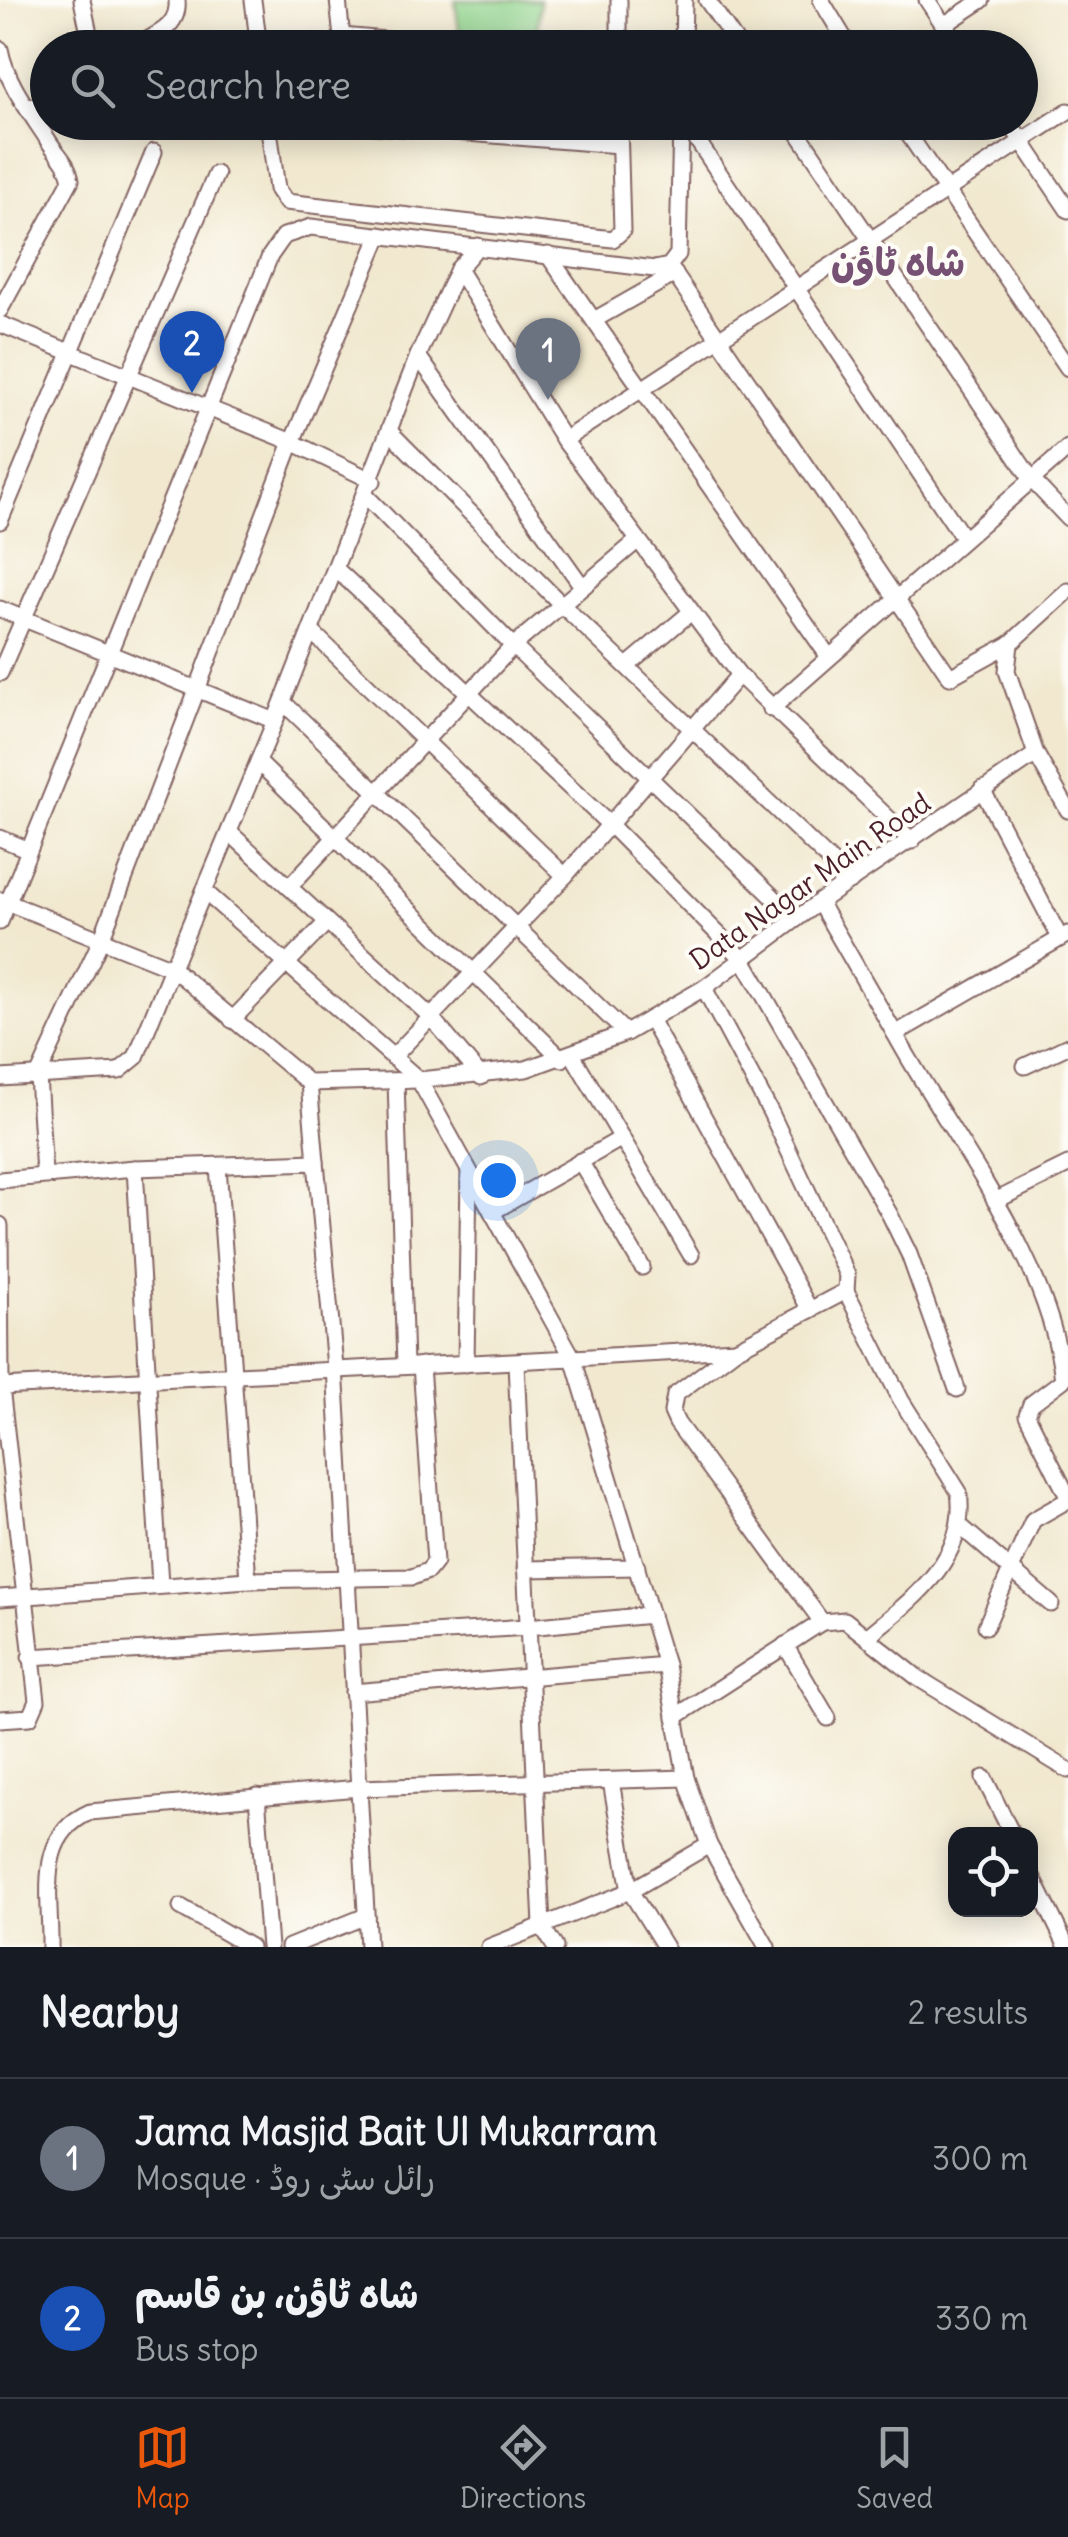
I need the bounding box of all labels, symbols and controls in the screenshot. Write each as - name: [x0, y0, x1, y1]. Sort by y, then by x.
- search box: [30, 30, 1038, 140]
- icon: search: [65, 58, 120, 113]
- text: Search here: [145, 62, 351, 109]
- district label: شاہ ٹاؤن: [831, 239, 965, 286]
- pin: 2: [160, 310, 224, 393]
- pin: 1: [516, 318, 580, 400]
- street label: Data Nagar Main Road: [683, 784, 937, 978]
- your location: [473, 1155, 524, 1206]
- map controls: [948, 1827, 1038, 1917]
- button: locate: [948, 1827, 1038, 1917]
- text: Nearby: [40, 1986, 179, 2038]
- text: 2 results: [908, 1992, 1028, 2033]
- text: Jama Masjid Bait Ul Mukarram: [135, 2108, 657, 2155]
- text: 1: [66, 2138, 79, 2179]
- text: 300 m: [932, 2138, 1028, 2179]
- text: Mosque · رائل سٹی روڈ: [135, 2158, 435, 2199]
- text: شاہ ٹاؤن، بن قاسم: [135, 2271, 419, 2318]
- text: 2: [64, 2298, 81, 2339]
- text: 330 m: [935, 2298, 1028, 2339]
- text: Bus stop: [135, 2329, 258, 2370]
- tab: Map: [135, 2420, 190, 2516]
- tab: Directions: [460, 2420, 586, 2516]
- tab: Saved: [856, 2420, 933, 2516]

